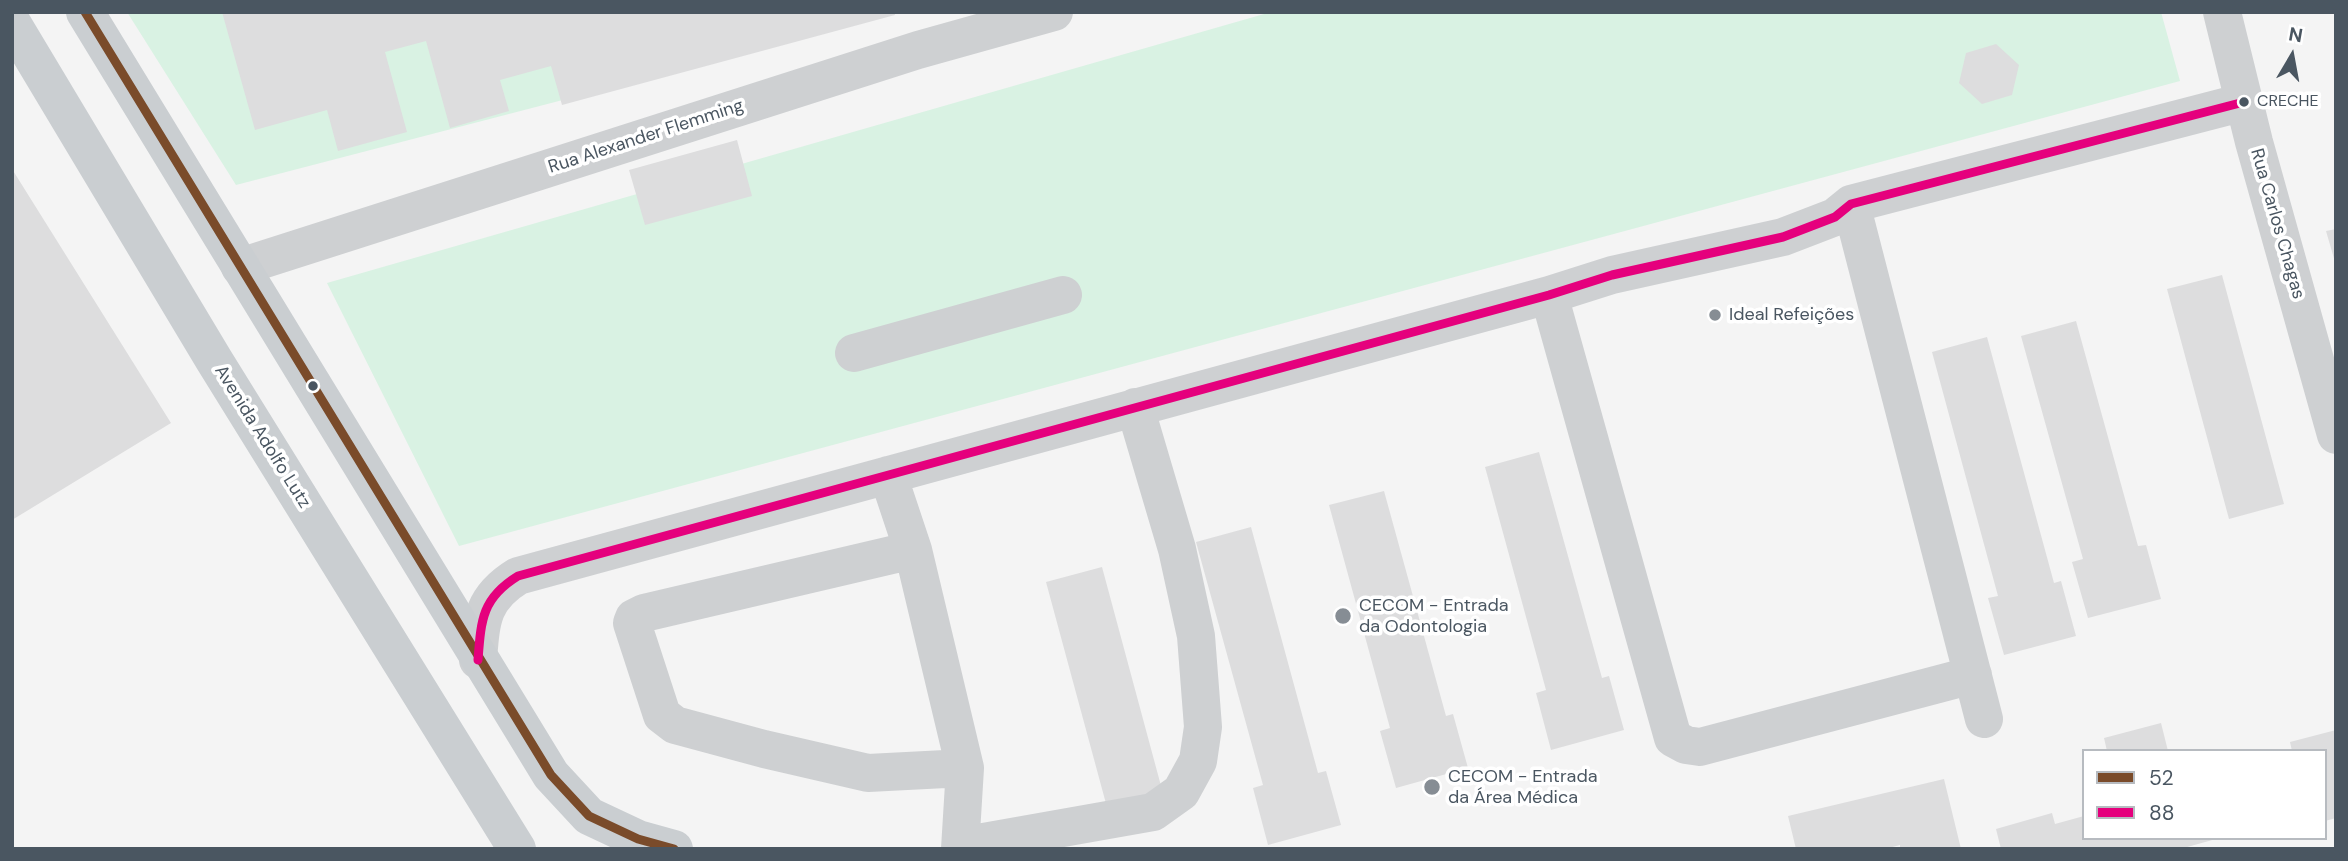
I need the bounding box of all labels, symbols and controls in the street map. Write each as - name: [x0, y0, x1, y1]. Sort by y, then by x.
- north arrow: [2257, 21, 2327, 91]
- text: N: [2287, 21, 2305, 48]
- place label: CRECHE: [2257, 92, 2318, 112]
- street label: Rua Alexander Flemming: [546, 95, 746, 179]
- marker: CRECHE: [2237, 95, 2251, 109]
- street label: Rua Carlos Chagas: [2245, 146, 2309, 302]
- place label: Ideal Refeições: [1729, 304, 1854, 326]
- marker: Ideal Refeições: [1707, 307, 1723, 323]
- street label: Avenida Adolfo Lutz: [209, 361, 315, 513]
- unlabelled marker: [306, 379, 320, 393]
- place label: CECOM - Entrada da Odontologia: [1359, 595, 1508, 638]
- marker: CECOM - Entrada da Odontologia: [1333, 606, 1353, 626]
- legend: [2082, 749, 2327, 840]
- text: 52: [2149, 764, 2174, 792]
- place label: CECOM - Entrada da Área Médica: [1448, 766, 1597, 808]
- marker: CECOM - Entrada da Área Médica: [1422, 777, 1442, 797]
- text: 88: [2149, 799, 2175, 827]

